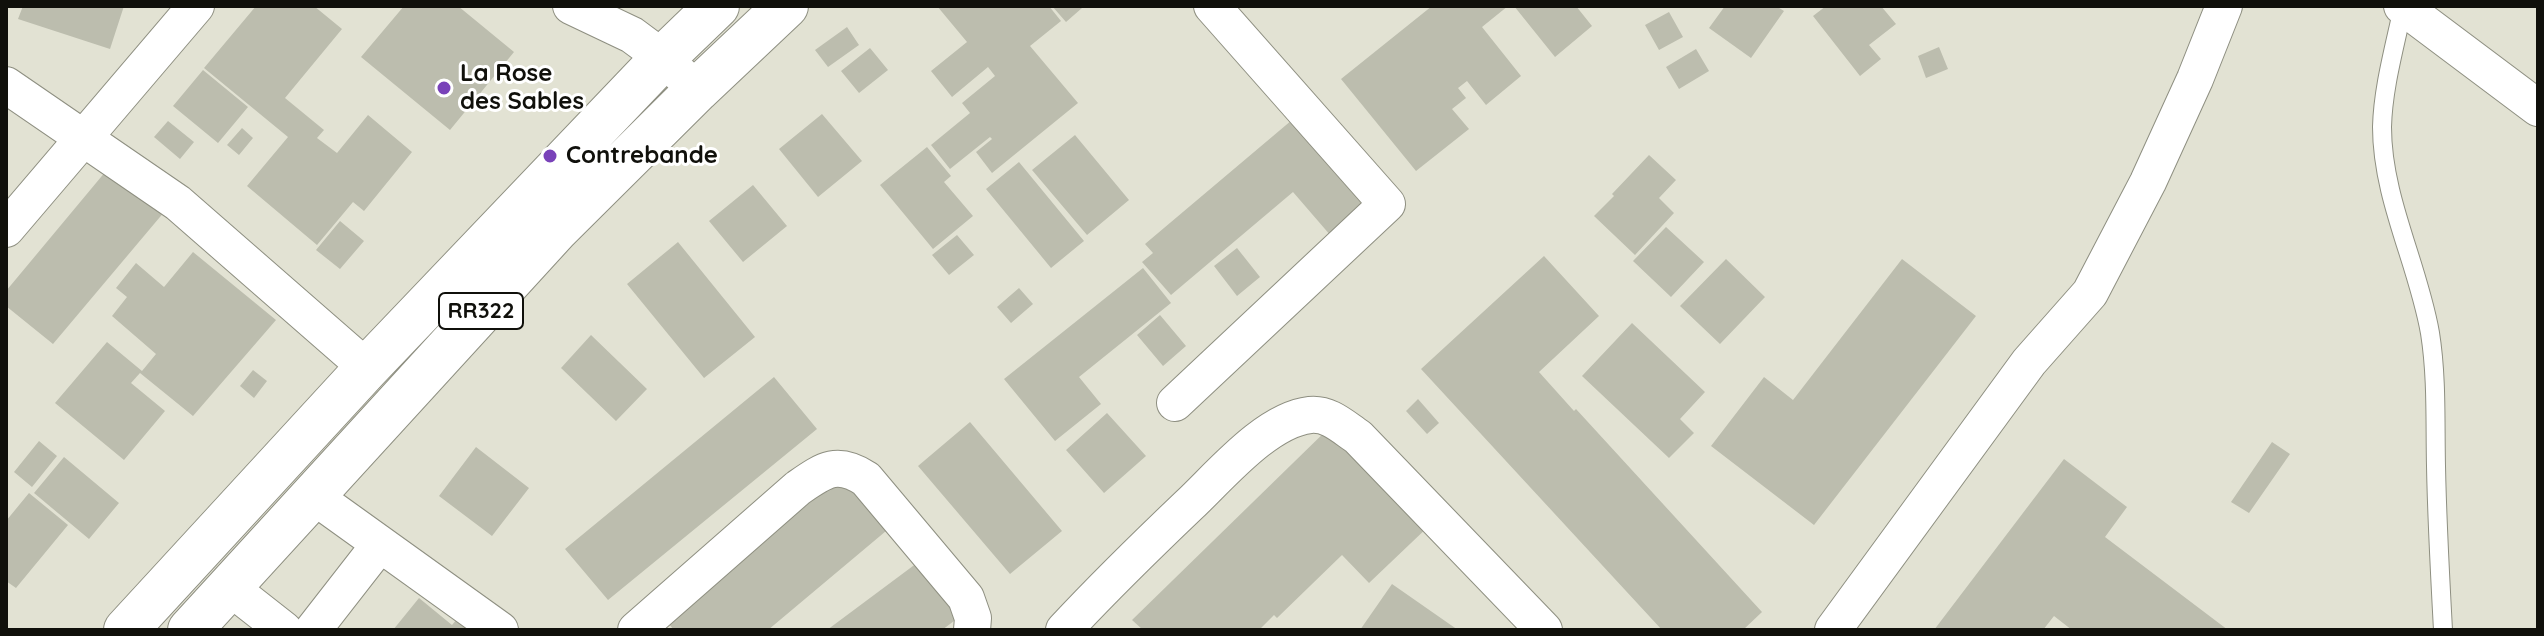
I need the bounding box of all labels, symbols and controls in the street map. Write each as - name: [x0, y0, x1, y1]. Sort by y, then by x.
- place label: La Rose des Sables: [460, 60, 584, 116]
- marker: La Rose des Sables: [435, 79, 453, 97]
- place label: Contrebande: [566, 142, 718, 170]
- marker: Contrebande: [541, 147, 559, 165]
- road number: RR322: [439, 293, 523, 329]

